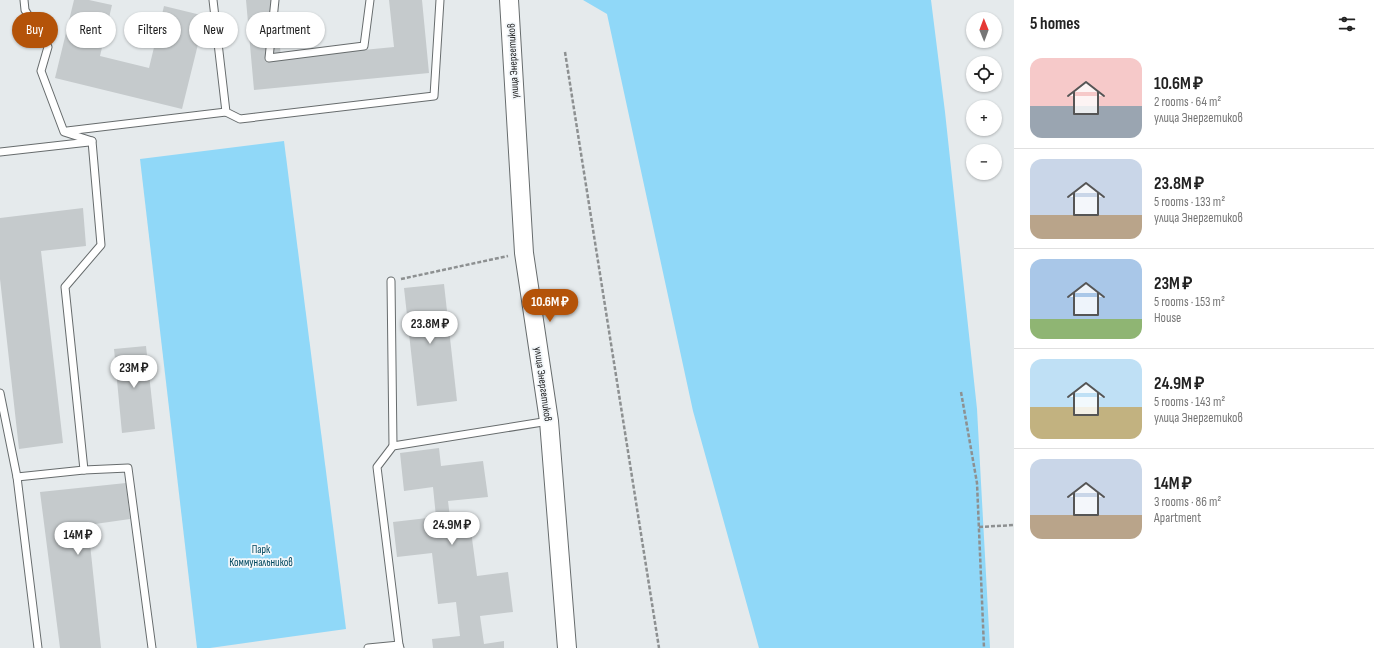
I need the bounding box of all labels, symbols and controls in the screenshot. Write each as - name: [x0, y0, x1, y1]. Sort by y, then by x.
- chip: Buy: [12, 12, 58, 48]
- chip: Rent: [66, 12, 116, 48]
- chip: Filters: [124, 12, 181, 48]
- chip: New: [189, 12, 238, 48]
- chip: Apartment: [246, 12, 325, 48]
- north arrow: [966, 12, 1002, 48]
- map controls: [966, 12, 1002, 180]
- icon: filters: [1336, 13, 1358, 35]
- text: 5 homes: [1030, 14, 1080, 34]
- street label: улица Энергетиков: [505, 23, 521, 99]
- button: locate: [966, 56, 1002, 92]
- icon: home: [1062, 74, 1110, 122]
- text: 10.6M ₽: [1154, 74, 1203, 94]
- text: 2 rooms · 64 m²: [1154, 94, 1221, 110]
- button: +: [966, 100, 1002, 136]
- text: улица Энергетиков: [1154, 110, 1243, 126]
- button: −: [966, 144, 1002, 180]
- text: 23.8M ₽: [1154, 174, 1204, 194]
- icon: home: [1062, 175, 1110, 223]
- text: 5 rooms · 133 m²: [1154, 194, 1225, 210]
- text: улица Энергетиков: [1154, 210, 1243, 226]
- text: 23M ₽: [1154, 274, 1192, 294]
- icon: home: [1062, 275, 1110, 323]
- pin: 10.6M ₽: [513, 289, 587, 323]
- text: 10.6M ₽: [531, 294, 569, 310]
- text: 5 rooms · 153 m²: [1154, 294, 1225, 310]
- text: House: [1154, 310, 1181, 326]
- pin: 23.8M ₽: [393, 311, 467, 345]
- text: 23.8M ₽: [411, 316, 449, 332]
- street label: улица Энергетиков: [531, 346, 555, 423]
- pin: 23M ₽: [106, 355, 162, 389]
- text: 23M ₽: [119, 360, 149, 376]
- text: 24.9M ₽: [1154, 374, 1204, 394]
- icon: home: [1062, 375, 1110, 423]
- text: 5 rooms · 143 m²: [1154, 394, 1225, 410]
- text: улица Энергетиков: [1154, 410, 1243, 426]
- text: 14M ₽: [1154, 474, 1192, 494]
- icon: home: [1062, 475, 1110, 523]
- text: 3 rooms · 86 m²: [1154, 494, 1221, 510]
- text: Apartment: [1154, 510, 1201, 526]
- pin: 24.9M ₽: [415, 512, 489, 546]
- text: 24.9M ₽: [433, 517, 471, 533]
- pin: 14M ₽: [50, 522, 106, 556]
- text: 14M ₽: [63, 527, 93, 543]
- park label: Парк Коммунальников: [229, 543, 293, 569]

